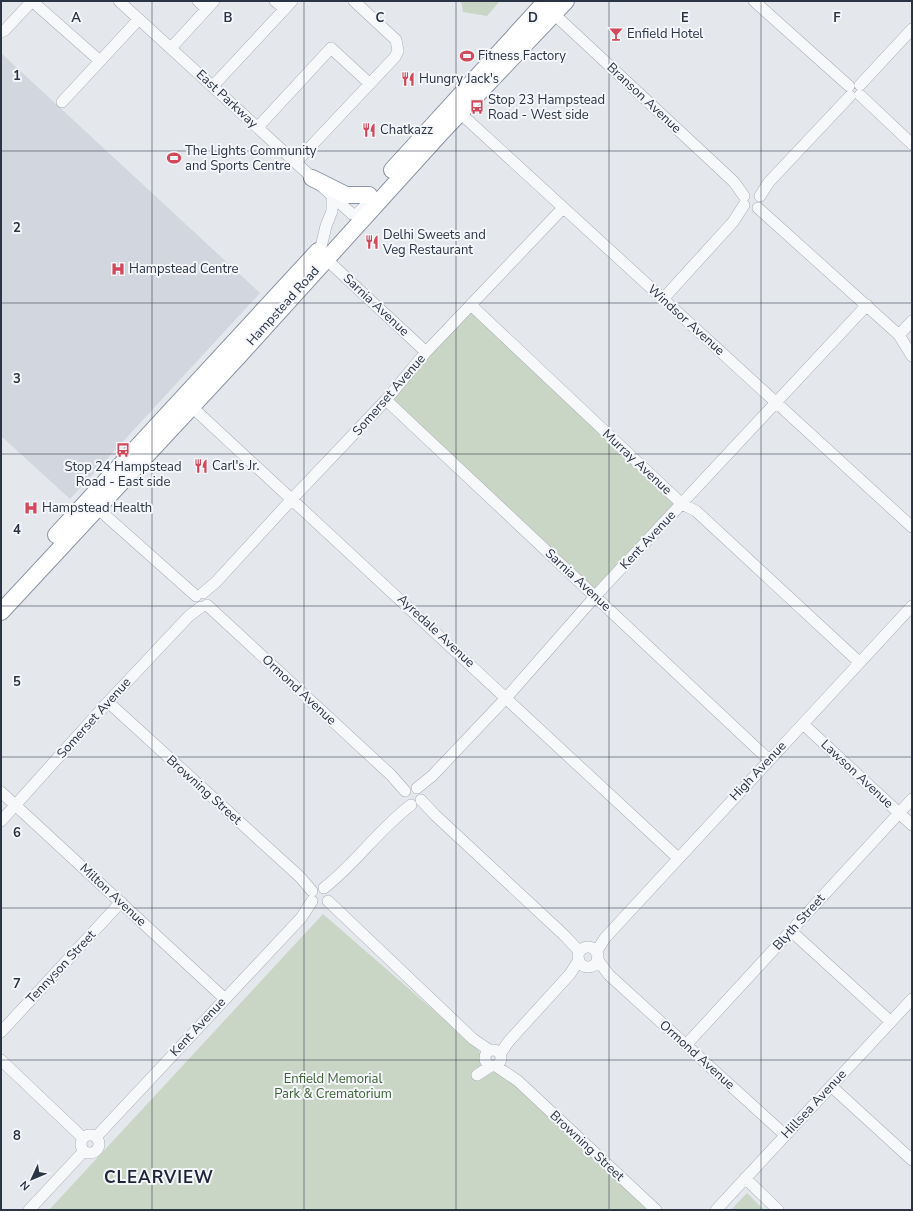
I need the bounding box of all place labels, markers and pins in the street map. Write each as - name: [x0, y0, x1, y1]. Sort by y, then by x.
- place label: Enfield Hotel: [627, 25, 703, 43]
- bar icon: Enfield Hotel: [608, 26, 624, 42]
- place label: Fitness Factory: [478, 47, 566, 65]
- sports icon: Fitness Factory: [459, 48, 475, 64]
- place label: Hungry Jack's: [419, 70, 499, 88]
- restaurant icon: Hungry Jack's: [400, 71, 416, 87]
- place label: Stop 23 Hampstead Road - West side: [488, 91, 605, 124]
- bus stop icon: Stop 23 Hampstead Road - West side: [469, 99, 485, 115]
- place label: Chatkazz: [380, 121, 433, 139]
- restaurant icon: Chatkazz: [361, 122, 377, 138]
- place label: The Lights Community and Sports Centre: [185, 142, 317, 175]
- sports icon: The Lights Community and Sports Centre: [166, 150, 182, 166]
- place label: Delhi Sweets and Veg Restaurant: [382, 226, 486, 259]
- restaurant icon: Delhi Sweets and Veg Restaurant: [364, 234, 380, 250]
- place label: Hampstead Centre: [129, 260, 239, 278]
- hospital icon: Hampstead Centre: [110, 261, 126, 277]
- bus stop icon: Stop 24 Hampstead Road - East side: [115, 442, 131, 458]
- place label: Carl's Jr.: [212, 457, 260, 475]
- place label: Stop 24 Hampstead Road - East side: [64, 458, 182, 491]
- restaurant icon: Carl's Jr.: [193, 458, 209, 474]
- place label: Hampstead Health: [42, 499, 152, 517]
- hospital icon: Hampstead Health: [23, 500, 39, 516]

